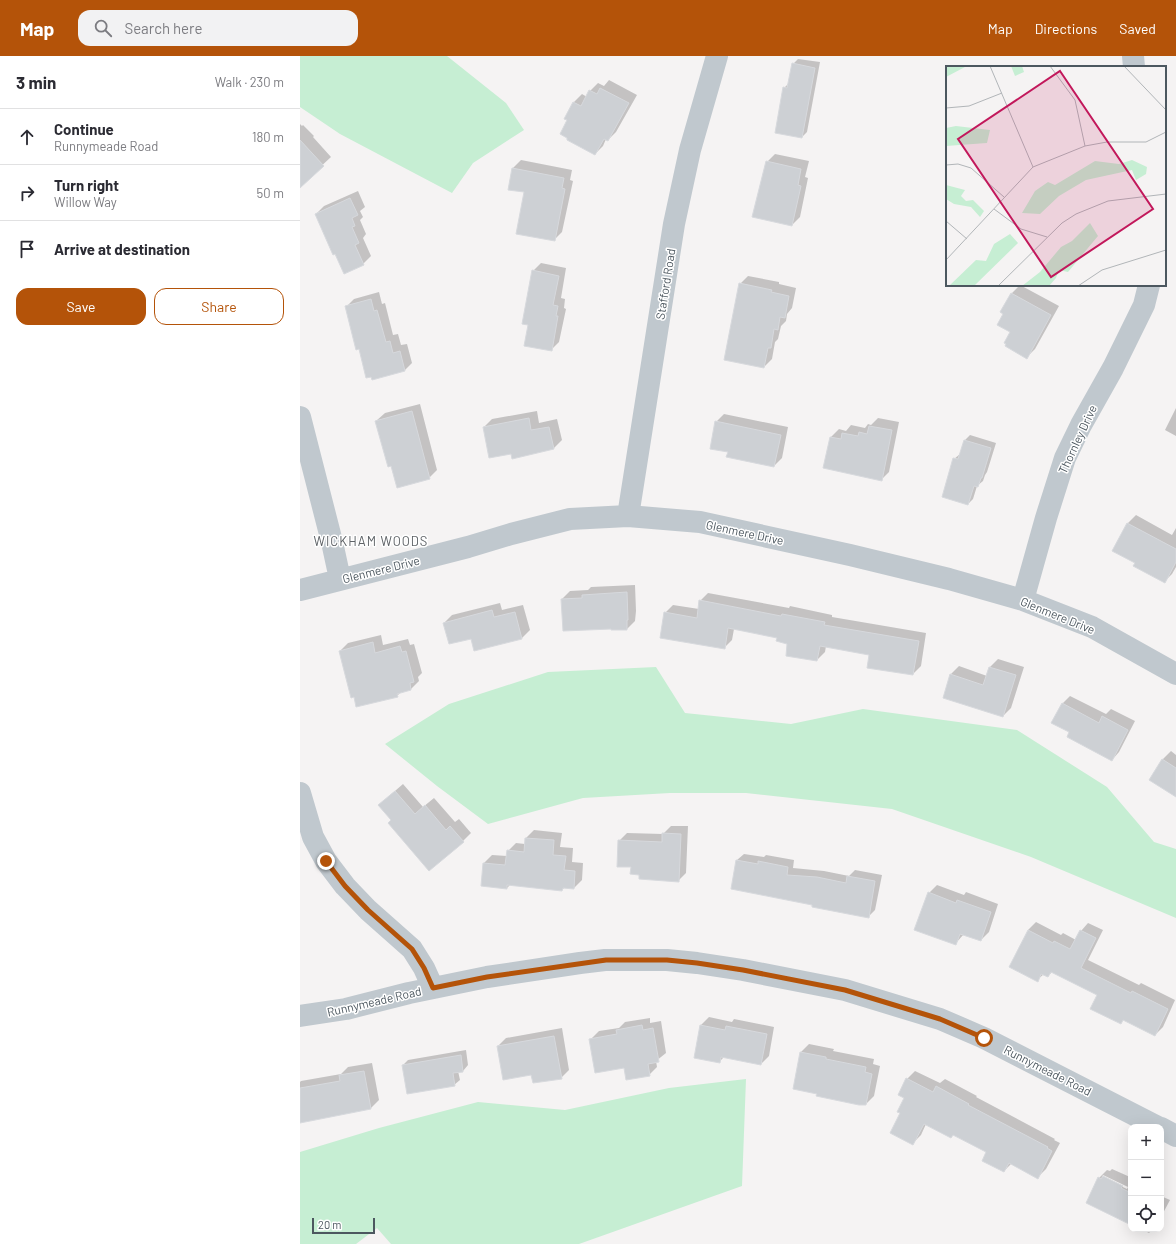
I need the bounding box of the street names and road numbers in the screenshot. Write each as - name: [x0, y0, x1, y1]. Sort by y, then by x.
- street label: Stafford Road: [652, 247, 678, 321]
- street label: Thornley Drive: [1055, 402, 1099, 476]
- street label: Glenmere Drive: [705, 517, 785, 547]
- street label: Glenmere Drive: [341, 553, 421, 585]
- street label: Glenmere Drive: [1019, 594, 1097, 636]
- street label: Runnymeade Road: [325, 983, 423, 1019]
- street label: Runnymeade Road: [1002, 1042, 1094, 1098]

